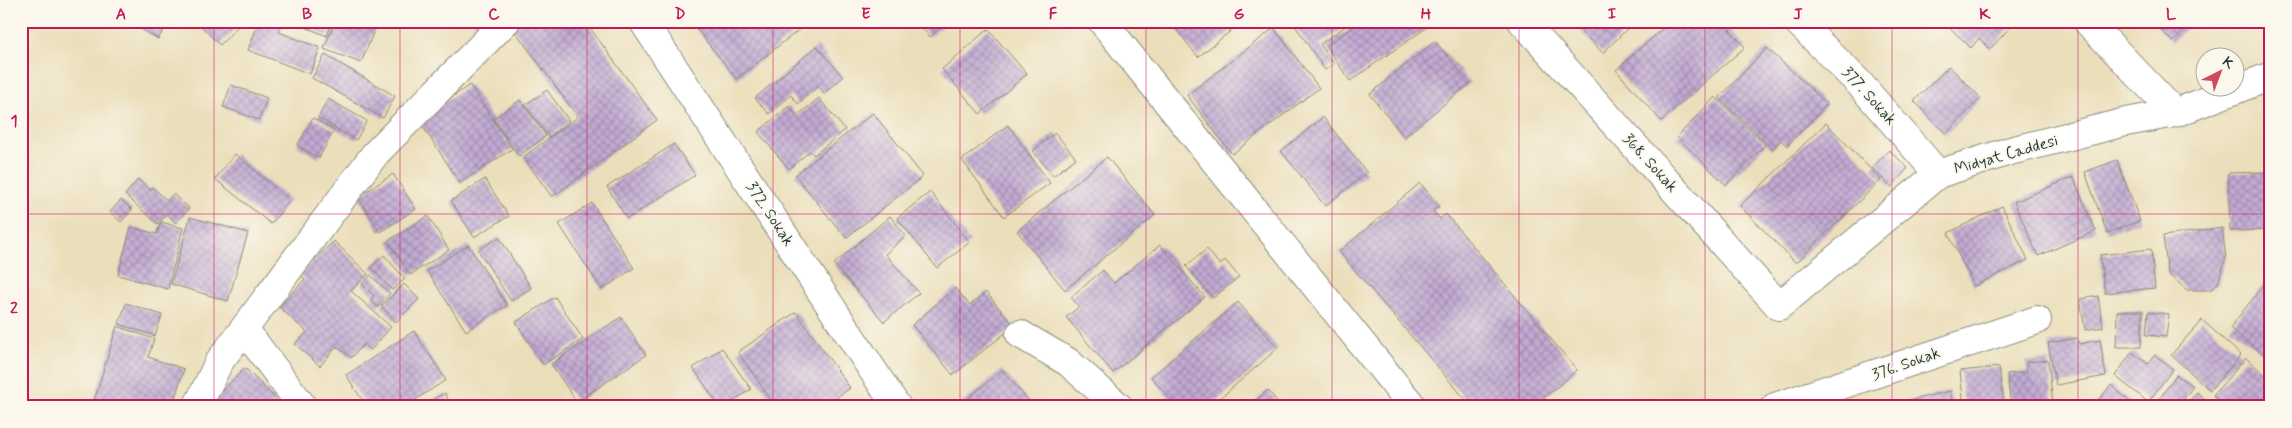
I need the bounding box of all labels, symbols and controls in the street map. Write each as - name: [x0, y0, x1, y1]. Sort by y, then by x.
- text: A: [116, 4, 126, 25]
- text: B: [302, 4, 312, 25]
- text: C: [488, 4, 500, 25]
- text: D: [674, 4, 686, 25]
- text: E: [861, 4, 871, 25]
- text: F: [1049, 4, 1058, 25]
- text: G: [1234, 4, 1245, 25]
- text: H: [1421, 4, 1432, 25]
- text: I: [1608, 4, 1617, 25]
- text: J: [1793, 4, 1803, 25]
- text: K: [1979, 4, 1991, 25]
- text: L: [2166, 4, 2177, 25]
- north arrow: [2194, 48, 2244, 98]
- text: K: [2218, 53, 2239, 74]
- street label: 377. Sokak: [1837, 62, 1901, 130]
- text: 1: [10, 111, 18, 132]
- street label: 368. Sokak: [1618, 129, 1682, 197]
- street label: Midyat Caddesi: [1951, 130, 2061, 180]
- street label: 372. Sokak: [741, 178, 799, 250]
- text: 2: [10, 298, 18, 319]
- street label: 376. Sokak: [1869, 343, 1943, 385]

